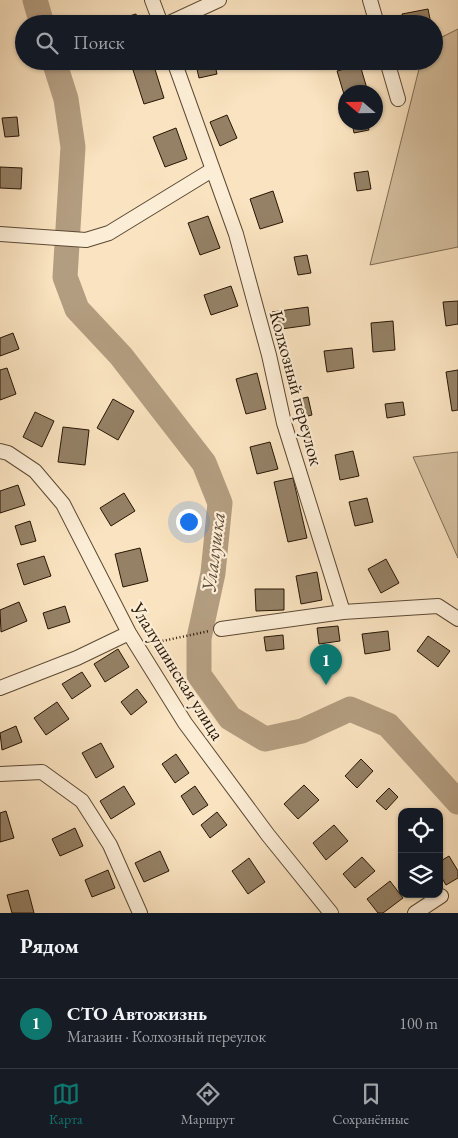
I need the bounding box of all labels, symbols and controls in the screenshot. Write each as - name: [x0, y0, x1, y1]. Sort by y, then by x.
- search box: [15, 15, 443, 70]
- icon: search: [33, 29, 61, 57]
- text: Поиск: [73, 30, 125, 55]
- north arrow: [338, 85, 383, 130]
- street label: Колхозный переулок: [264, 308, 329, 468]
- your location: [176, 509, 202, 535]
- water label: Улалушка: [195, 510, 231, 594]
- street label: Улалушинская улица: [125, 597, 230, 745]
- pin: 1: [310, 644, 342, 685]
- map controls: [398, 808, 443, 898]
- button: locate: [398, 808, 443, 853]
- button: layers: [398, 853, 443, 898]
- text: Рядом: [20, 932, 79, 959]
- text: СТО Автожизнь: [67, 1001, 207, 1026]
- text: 1: [32, 1013, 40, 1034]
- text: 100 m: [399, 1013, 438, 1034]
- text: Магазин · Колхозный переулок: [67, 1026, 266, 1047]
- tab: Карта: [49, 1080, 83, 1128]
- tab: Маршрут: [181, 1080, 234, 1128]
- tab: Сохранённые: [333, 1080, 409, 1128]

